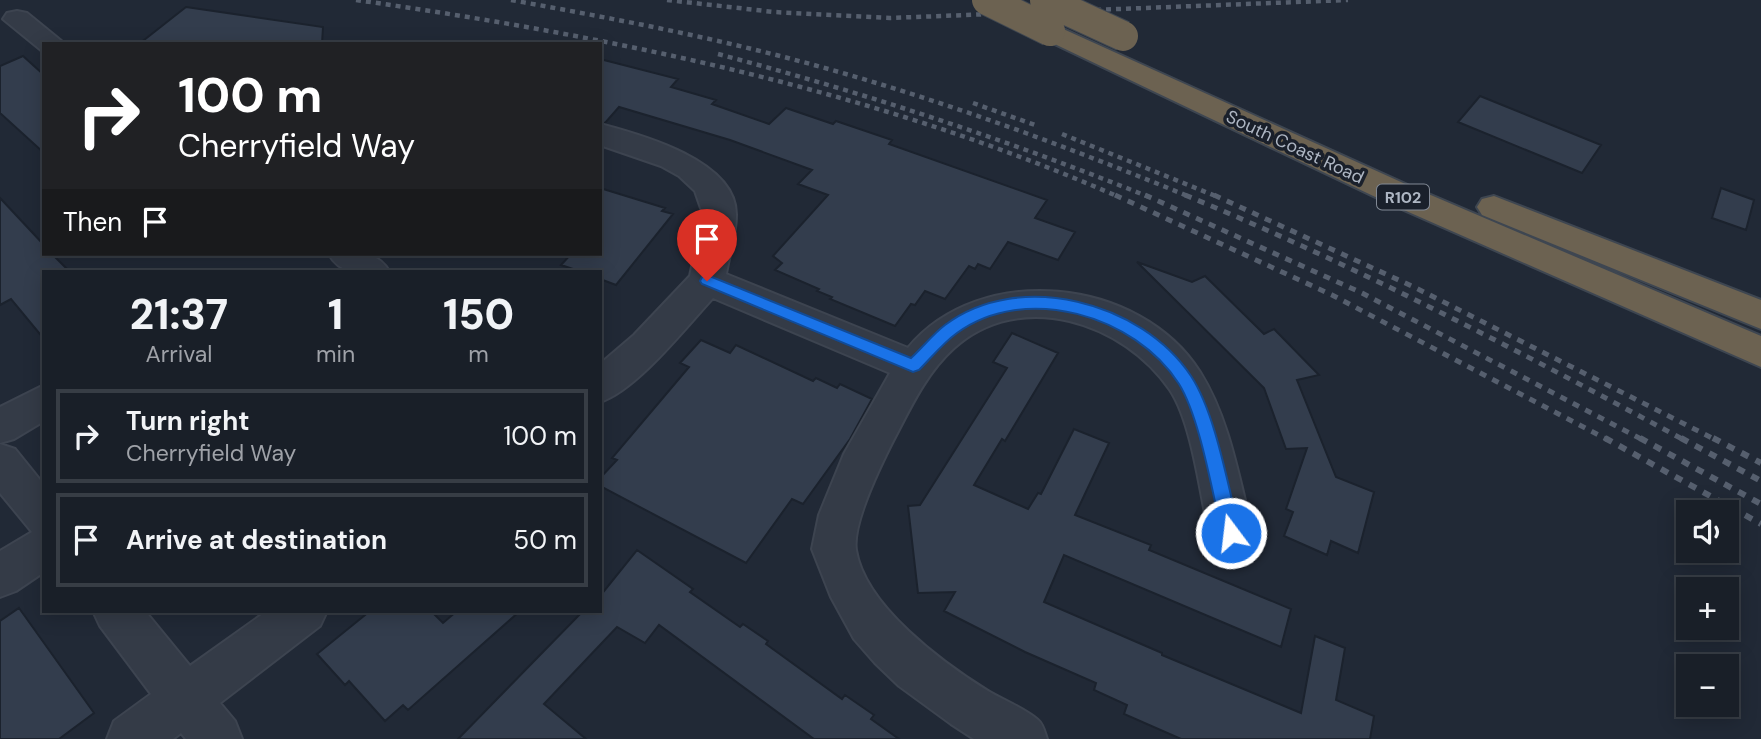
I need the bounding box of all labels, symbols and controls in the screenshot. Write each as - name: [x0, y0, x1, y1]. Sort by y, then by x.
- text: 100 m: [178, 63, 322, 127]
- icon: right: [63, 70, 154, 161]
- street label: South Coast Road: [1222, 105, 1368, 189]
- text: Cherryfield Way: [178, 125, 415, 167]
- road number: R102: [1377, 184, 1429, 210]
- icon: arrive: [136, 203, 174, 241]
- text: Then: [63, 205, 122, 239]
- pin: [677, 209, 737, 281]
- icon: arrive: [688, 220, 726, 258]
- text: 21:37: [130, 287, 228, 342]
- text: 1: [328, 287, 343, 342]
- text: 150: [443, 287, 514, 342]
- text: Arrival: [145, 339, 212, 369]
- text: min: [316, 339, 355, 369]
- text: m: [468, 339, 489, 369]
- text: Turn right: [126, 404, 250, 438]
- icon: right: [67, 417, 105, 455]
- text: 100 m: [503, 419, 577, 453]
- text: Cherryfield Way: [126, 438, 296, 468]
- position arrow: [1194, 496, 1268, 570]
- map controls: [1676, 500, 1739, 717]
- button: sound: [1676, 500, 1739, 563]
- icon: arrive: [67, 521, 105, 559]
- text: Arrive at destination: [126, 523, 387, 557]
- text: 50 m: [513, 523, 577, 557]
- button: +: [1676, 577, 1739, 640]
- button: −: [1676, 654, 1739, 717]

